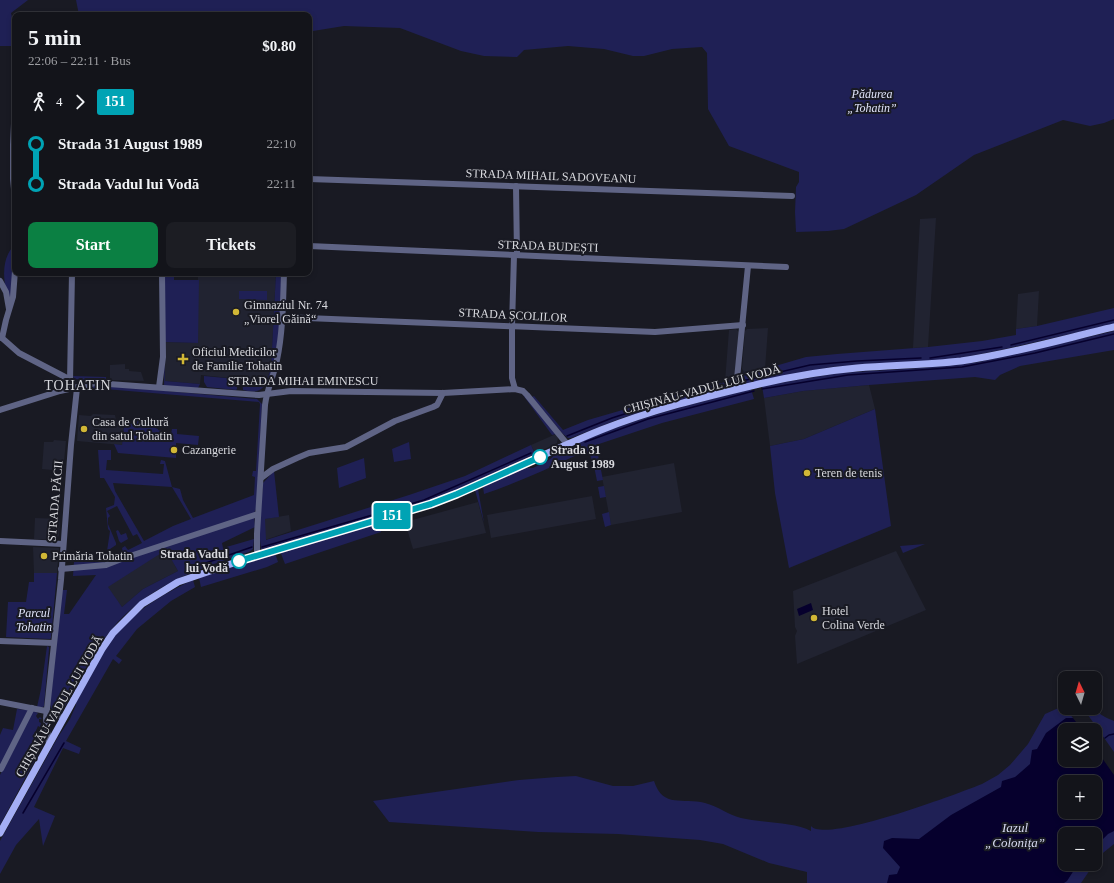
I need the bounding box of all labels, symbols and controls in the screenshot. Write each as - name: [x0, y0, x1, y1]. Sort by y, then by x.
- text: 5 min: [28, 25, 81, 50]
- text: $0.80: [262, 38, 296, 54]
- text: 22:06 – 22:11 · Bus: [28, 53, 131, 68]
- park label: Pădurea „Tohatin”: [847, 87, 897, 115]
- icon: walk: [28, 91, 50, 113]
- icon: forward: [69, 91, 91, 113]
- text: 4: [56, 94, 63, 109]
- text: 151: [105, 94, 126, 109]
- text: Strada 31 August 1989: [58, 136, 203, 152]
- text: 22:10: [266, 136, 296, 151]
- street label: STRADA MIHAIL SADOVEANU: [465, 166, 637, 186]
- text: Strada Vadul lui Vodă: [58, 176, 199, 192]
- text: 22:11: [267, 176, 296, 191]
- button: Start: [28, 222, 158, 268]
- button: Tickets: [166, 222, 296, 268]
- street label: STRADA BUDEȘTI: [497, 237, 599, 255]
- place label: Gimnaziul Nr. 74 „Viorel Găină“: [244, 298, 328, 326]
- street label: STRADA ȘCOLILOR: [458, 305, 568, 325]
- marker: Gimnaziul Nr. 74 „Viorel Găină“: [231, 307, 241, 317]
- place label: Oficiul Medicilor de Familie Tohatin: [192, 345, 282, 373]
- marker: Oficiul Medicilor de Familie Tohatin: [177, 353, 189, 365]
- street label: CHIȘINĂU-VADUL LUI VODĂ: [622, 361, 782, 417]
- street label: STRADA MIHAI EMINESCU: [228, 374, 379, 388]
- district label: TOHATIN: [44, 378, 112, 393]
- place label: Casa de Cultură din satul Tohatin: [92, 415, 172, 443]
- marker: Casa de Cultură din satul Tohatin: [79, 424, 89, 434]
- place label: Cazangerie: [182, 443, 236, 457]
- place label: Strada 31 August 1989: [551, 443, 615, 471]
- marker: Cazangerie: [169, 445, 179, 455]
- marker: Strada 31 August 1989: [532, 449, 548, 465]
- street label: STRADA PĂCII: [44, 460, 66, 542]
- place label: Teren de tenis: [815, 466, 882, 480]
- marker: Teren de tenis: [802, 468, 812, 478]
- line badge: 151: [369, 503, 415, 529]
- text: 151: [382, 508, 403, 523]
- place label: Strada Vadul lui Vodă: [160, 547, 229, 575]
- place label: Primăria Tohatin: [52, 549, 133, 563]
- marker: Primăria Tohatin: [39, 551, 49, 561]
- marker: Strada Vadul lui Vodă: [231, 553, 247, 569]
- place label: Hotel Colina Verde: [822, 604, 885, 632]
- park label: Parcul Tohatin: [16, 606, 52, 634]
- marker: Hotel Colina Verde: [809, 613, 819, 623]
- street label: CHIȘINĂU-VADUL LUI VODĂ: [12, 632, 106, 780]
- north arrow: [1058, 671, 1102, 715]
- map controls: [1058, 671, 1102, 871]
- button: layers: [1058, 723, 1102, 767]
- button: +: [1058, 775, 1102, 819]
- water label: Iazul „Colonița”: [985, 820, 1045, 850]
- button: −: [1058, 827, 1102, 871]

